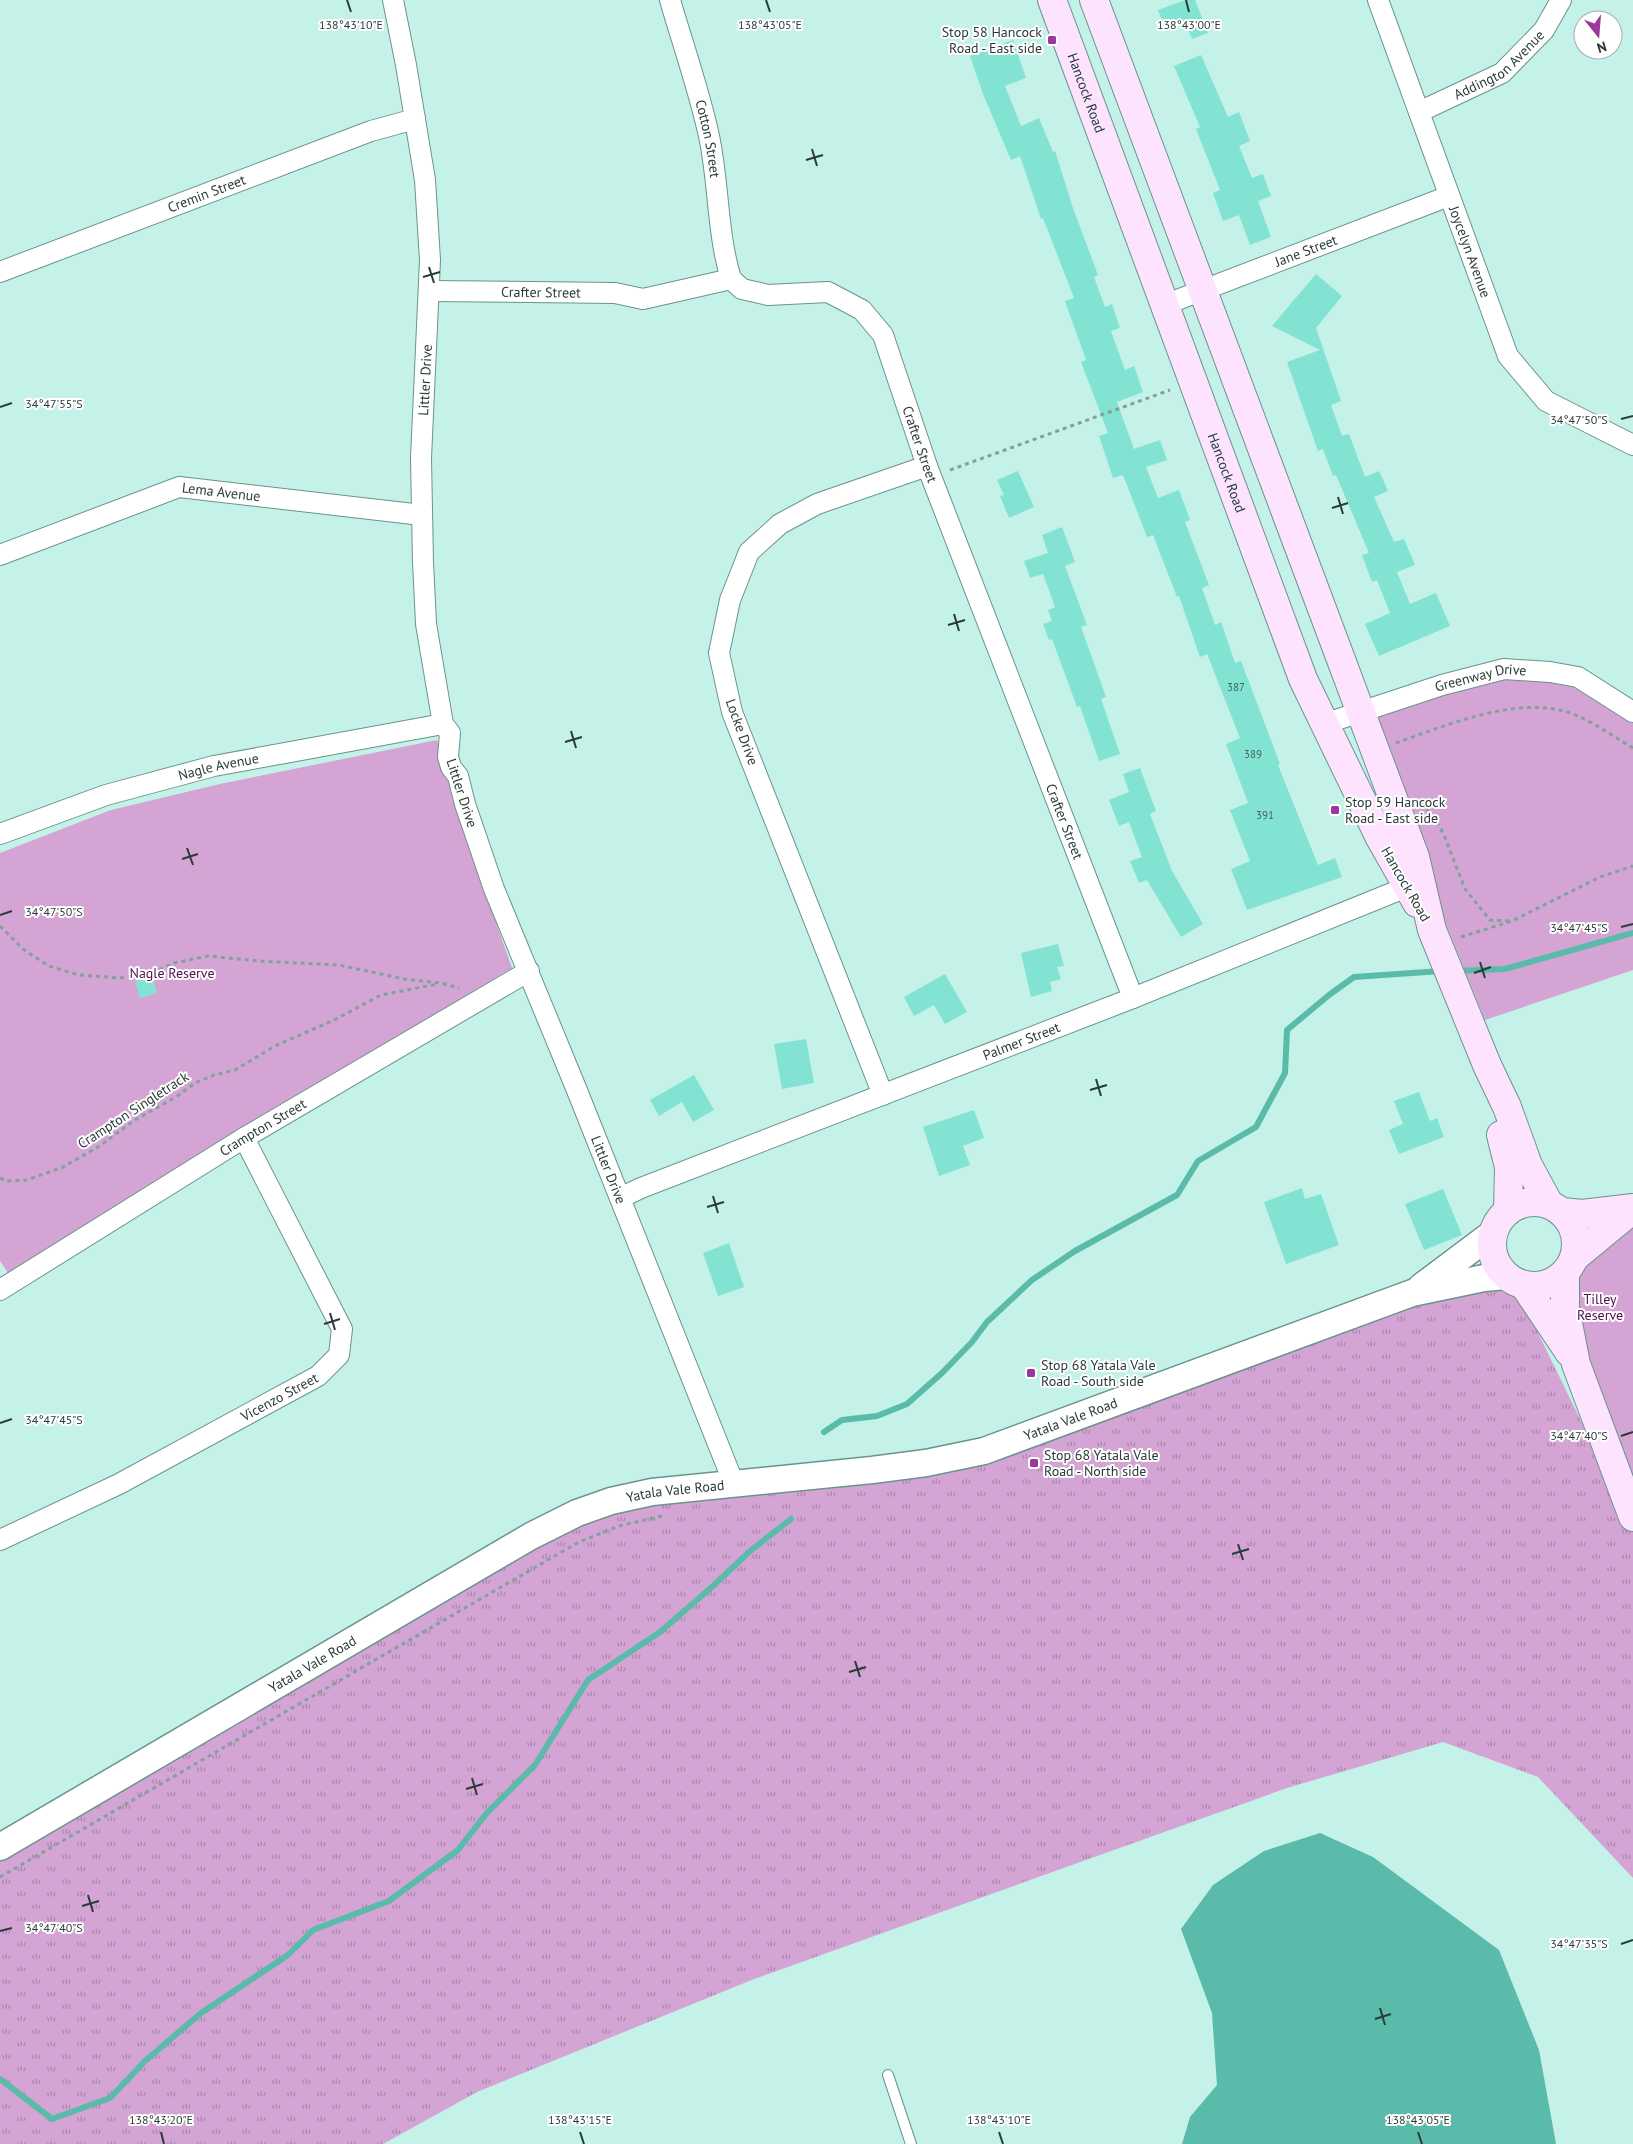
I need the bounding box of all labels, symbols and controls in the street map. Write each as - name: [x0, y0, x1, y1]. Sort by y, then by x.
- north arrow: [1573, 10, 1623, 60]
- text: 138°43'10"E: [319, 17, 383, 32]
- text: 138°43'05"E: [738, 17, 802, 32]
- text: 138°43'00"E: [1157, 17, 1221, 32]
- place label: Stop 58 Hancock Road - East side: [942, 23, 1042, 57]
- street label: Addington Avenue: [1451, 26, 1548, 103]
- marker: Stop 58 Hancock Road - East side: [1046, 34, 1058, 46]
- text: N: [1595, 37, 1609, 57]
- street label: Hancock Road: [1063, 51, 1109, 135]
- street label: Cotton Street: [691, 98, 724, 179]
- street label: Cremin Street: [165, 170, 248, 216]
- street label: Joycelyn Avenue: [1445, 202, 1495, 300]
- street label: Jane Street: [1271, 231, 1340, 271]
- street label: Crafter Street: [501, 283, 581, 302]
- street label: Littler Drive: [414, 344, 436, 416]
- text: 34°47'55"S: [25, 396, 83, 411]
- street label: Crafter Street: [898, 404, 942, 485]
- text: 34°47'50"S: [1550, 412, 1608, 427]
- street label: Hancock Road: [1204, 430, 1250, 515]
- street label: Lema Avenue: [181, 478, 261, 505]
- street label: Greenway Drive: [1432, 660, 1527, 696]
- house number: 387: [1227, 680, 1245, 694]
- street label: Locke Drive: [722, 697, 762, 767]
- house number: 389: [1244, 747, 1262, 761]
- street label: Nagle Avenue: [176, 749, 260, 784]
- street label: Littler Drive: [442, 756, 482, 830]
- street label: Crafter Street: [1042, 781, 1087, 862]
- place label: Stop 59 Hancock Road - East side: [1345, 793, 1446, 827]
- marker: Stop 59 Hancock Road - East side: [1329, 804, 1341, 816]
- house number: 391: [1256, 808, 1274, 822]
- street label: Hancock Road: [1377, 843, 1435, 925]
- text: 34°47'50"S: [25, 904, 83, 919]
- text: 34°47'45"S: [1550, 920, 1608, 935]
- park label: Nagle Reserve: [129, 964, 215, 982]
- street label: Palmer Street: [980, 1018, 1063, 1064]
- street label: Crampton Singletrack: [74, 1067, 192, 1153]
- street label: Crampton Street: [216, 1095, 310, 1160]
- street label: Littler Drive: [587, 1133, 630, 1206]
- park label: Tilley Reserve: [1577, 1290, 1623, 1324]
- place label: Stop 68 Yatala Vale Road - South side: [1041, 1356, 1156, 1390]
- marker: Stop 68 Yatala Vale Road - South side: [1025, 1367, 1037, 1379]
- street label: Vicenzo Street: [237, 1369, 322, 1426]
- street label: Yatala Vale Road: [1021, 1393, 1120, 1445]
- text: 34°47'45"S: [25, 1412, 83, 1427]
- text: 34°47'40"S: [1550, 1428, 1608, 1443]
- place label: Stop 68 Yatala Vale Road - North side: [1044, 1446, 1159, 1480]
- marker: Stop 68 Yatala Vale Road - North side: [1028, 1457, 1040, 1469]
- street label: Yatala Vale Road: [624, 1476, 725, 1506]
- street label: Yatala Vale Road: [265, 1631, 360, 1697]
- text: 34°47'40"S: [25, 1920, 83, 1935]
- text: 34°47'35"S: [1550, 1936, 1608, 1951]
- text: 138°43'20"E: [129, 2112, 193, 2127]
- text: 138°43'15"E: [548, 2112, 612, 2127]
- text: 138°43'10"E: [967, 2112, 1031, 2127]
- text: 138°43'05"E: [1386, 2112, 1450, 2127]

